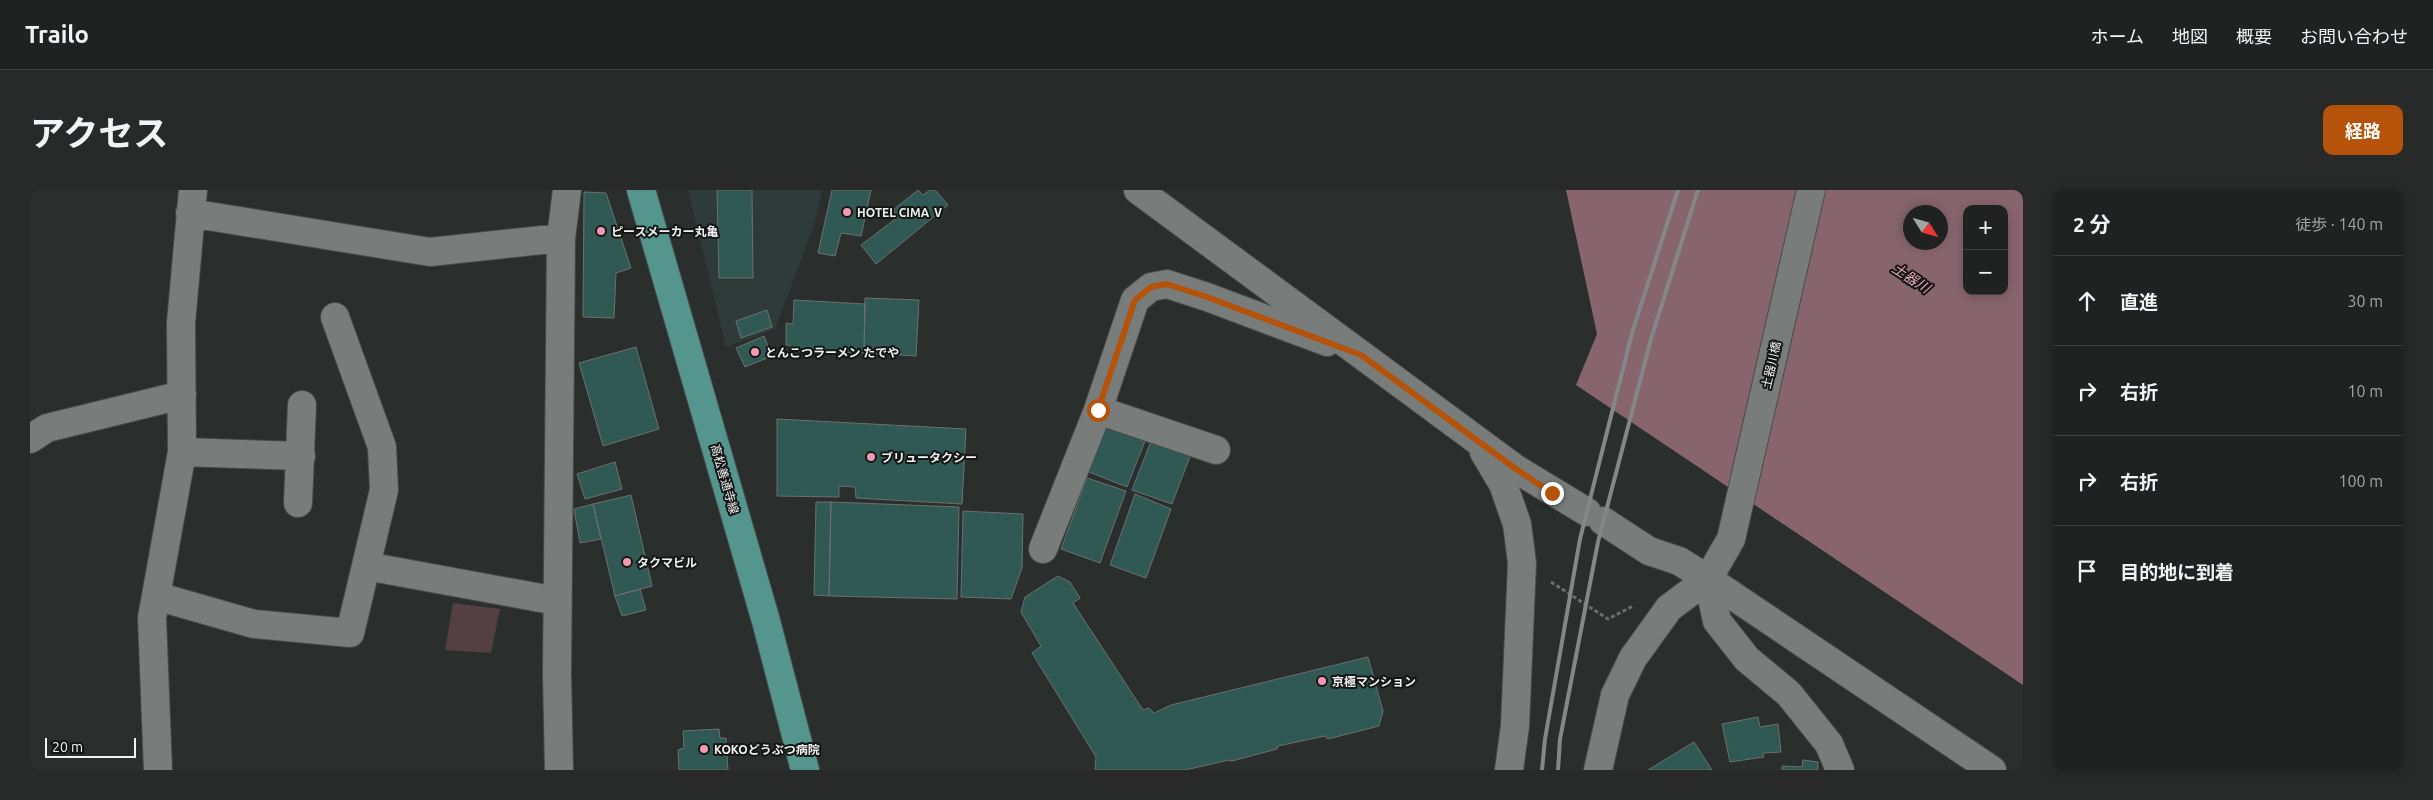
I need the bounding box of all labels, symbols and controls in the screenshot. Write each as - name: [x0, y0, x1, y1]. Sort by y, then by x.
- text: Trailo: [25, 21, 89, 48]
- text: ホーム: [2091, 26, 2144, 46]
- text: 地図: [2172, 26, 2208, 46]
- text: 概要: [2236, 26, 2272, 46]
- text: お問い合わせ: [2300, 26, 2408, 46]
- button: 経路: [2323, 105, 2403, 155]
- text: アクセス: [30, 113, 168, 153]
- north arrow: [1903, 205, 1948, 250]
- map controls: [1963, 205, 2008, 295]
- button: +: [1963, 205, 2008, 250]
- marker: HOTEL CIMA Ⅴ: [841, 206, 853, 218]
- place label: HOTEL CIMA Ⅴ: [857, 206, 944, 219]
- text: 2 分: [2073, 212, 2111, 236]
- text: 徒歩 · 140 m: [2295, 215, 2383, 233]
- marker: ピースメーカー丸亀: [595, 225, 607, 237]
- place label: ピースメーカー丸亀: [611, 225, 718, 238]
- button: −: [1963, 250, 2008, 295]
- water label: 土器川: [1889, 260, 1935, 297]
- icon: ahead: [2073, 287, 2101, 315]
- text: 直進: [2120, 291, 2158, 313]
- text: 30 m: [2347, 292, 2383, 310]
- street label: 土器川橋: [1759, 340, 1783, 390]
- marker: とんこつラーメン たでや: [749, 346, 761, 358]
- place label: とんこつラーメン たでや: [765, 346, 899, 359]
- icon: right: [2073, 377, 2101, 405]
- text: 右折: [2120, 381, 2158, 403]
- text: 10 m: [2347, 382, 2383, 400]
- route start: [1087, 399, 1110, 422]
- street label: 高松善通寺線: [709, 443, 741, 515]
- marker: ブリュータクシー: [865, 451, 877, 463]
- place label: ブリュータクシー: [881, 451, 977, 464]
- icon: right: [2073, 467, 2101, 495]
- text: 右折: [2120, 471, 2158, 493]
- text: 100 m: [2338, 472, 2383, 490]
- route end: [1541, 482, 1564, 505]
- marker: タクマビル: [621, 556, 633, 568]
- place label: タクマビル: [637, 556, 697, 569]
- icon: arrive: [2073, 557, 2101, 585]
- text: 目的地に到着: [2120, 561, 2234, 583]
- marker: 京極マンション: [1316, 675, 1328, 687]
- place label: 京極マンション: [1332, 675, 1416, 688]
- scale bar: [45, 735, 136, 758]
- text: 20 m: [52, 739, 83, 755]
- marker: KOKOどうぶつ病院: [698, 743, 710, 755]
- place label: KOKOどうぶつ病院: [714, 743, 820, 756]

